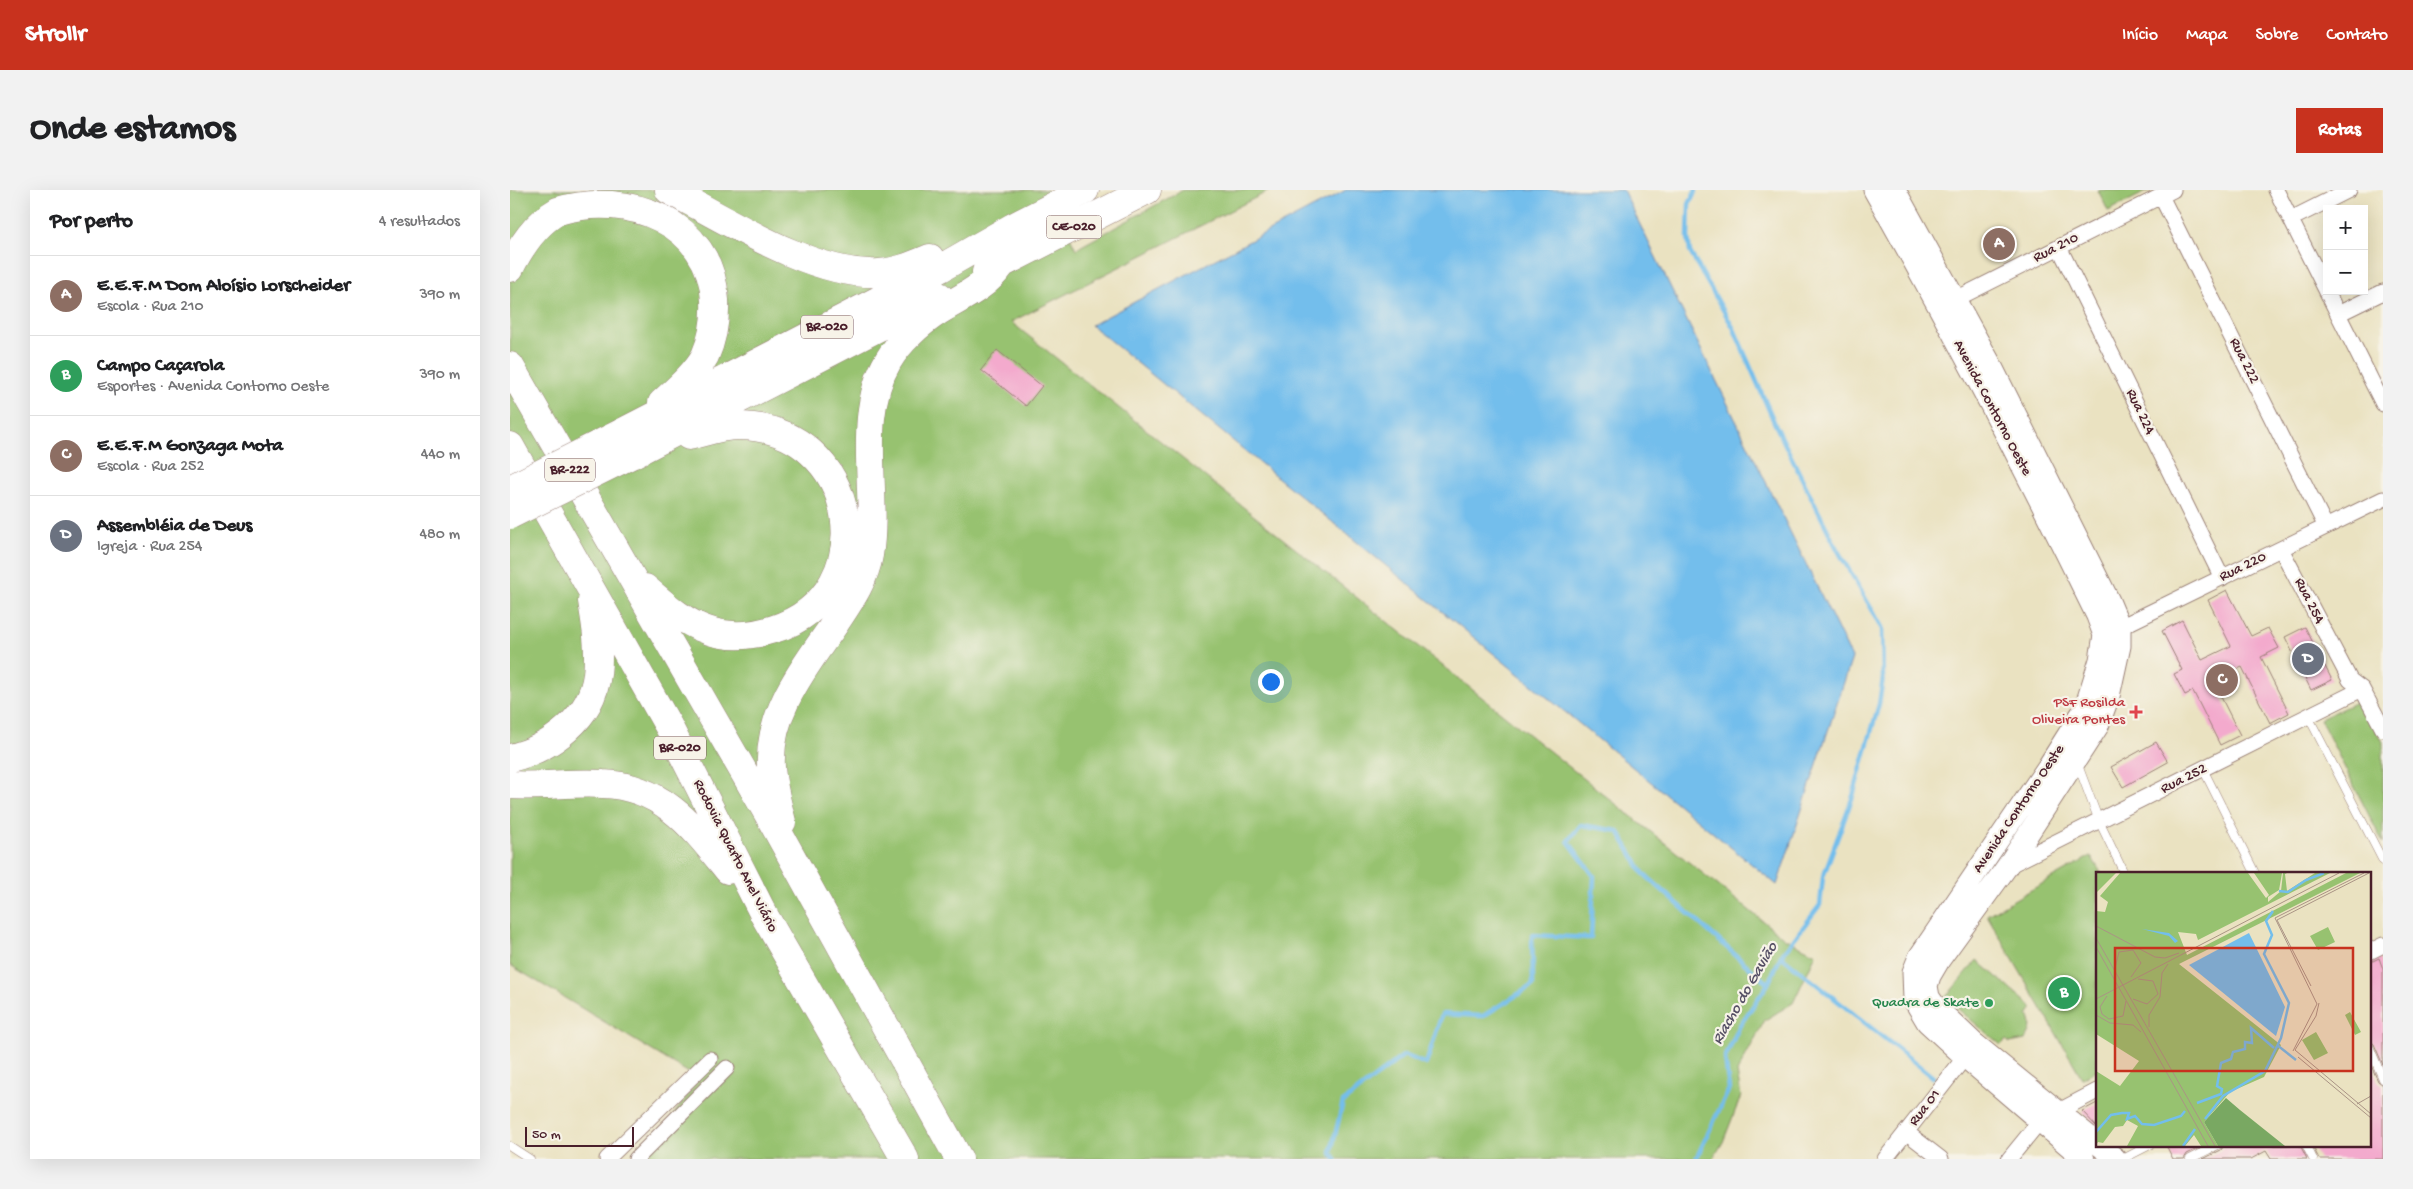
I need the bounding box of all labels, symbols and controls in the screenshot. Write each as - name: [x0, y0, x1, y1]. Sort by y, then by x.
- text: Strollr: [25, 21, 86, 50]
- text: Início: [2122, 25, 2158, 46]
- text: Mapa: [2186, 25, 2227, 46]
- text: Sobre: [2255, 25, 2298, 46]
- text: Contato: [2326, 25, 2388, 46]
- button: Rotas: [2296, 108, 2383, 153]
- text: Onde estamos: [30, 110, 235, 151]
- map controls: [2323, 205, 2368, 295]
- button: +: [2323, 205, 2368, 250]
- text: Por perto: [50, 210, 133, 235]
- text: 4 resultados: [379, 213, 460, 232]
- road number: CE-020: [1046, 216, 1102, 238]
- pin: A: [1983, 225, 2015, 263]
- street label: Rua 210: [2030, 229, 2082, 267]
- button: −: [2323, 250, 2368, 295]
- text: E.E.F.M Dom Aloísio Lorscheider: [97, 275, 350, 298]
- text: A: [61, 286, 71, 305]
- text: 390 m: [419, 286, 460, 305]
- text: Escola · Rua 210: [97, 298, 204, 317]
- road number: BR-020: [801, 315, 853, 338]
- street label: Rua 222: [2225, 335, 2263, 387]
- street label: Avenida Contorno Oeste: [1949, 337, 2036, 479]
- text: Campo Caçarola: [97, 355, 224, 378]
- text: B: [62, 366, 70, 385]
- text: 390 m: [419, 366, 460, 385]
- text: Esportes · Avenida Contorno Oeste: [97, 378, 329, 397]
- street label: Rua 224: [2121, 386, 2159, 438]
- text: E.E.F.M Gonzaga Mota: [97, 435, 283, 458]
- text: C: [62, 446, 70, 465]
- text: 440 m: [421, 446, 460, 465]
- text: Escola · Rua 252: [97, 458, 204, 477]
- road number: BR-222: [545, 458, 595, 482]
- text: Assembléia de Deus: [97, 515, 252, 538]
- text: D: [61, 526, 71, 545]
- text: 480 m: [419, 526, 460, 545]
- text: Igreja · Rua 254: [97, 538, 202, 557]
- street label: Rua 220: [2217, 548, 2270, 586]
- street label: Rua 254: [2290, 575, 2328, 627]
- pin: D: [2292, 640, 2324, 678]
- pin: C: [2206, 661, 2238, 699]
- your location: [1258, 669, 1284, 695]
- place label: PSF Rosilda Oliveira Pontes: [2032, 694, 2126, 729]
- marker: PSF Rosilda Oliveira Pontes: [2129, 705, 2143, 719]
- road number: BR-020: [654, 736, 706, 760]
- street label: Avenida Contorno Oeste: [1969, 741, 2069, 877]
- street label: Rua 252: [2158, 760, 2210, 798]
- street label: Rodovia Quarto Anel Viário: [689, 777, 781, 936]
- inset map: [2096, 872, 2370, 1146]
- water label: Riacho do Gavião: [1709, 939, 1783, 1049]
- pin: B: [2048, 974, 2080, 1012]
- place label: Quadra de Skate: [1872, 994, 1979, 1012]
- marker: Quadra de Skate: [1983, 997, 1995, 1009]
- street label: Rua 01: [1905, 1086, 1945, 1130]
- scale bar: [525, 1124, 634, 1147]
- text: 50 m: [532, 1127, 561, 1144]

